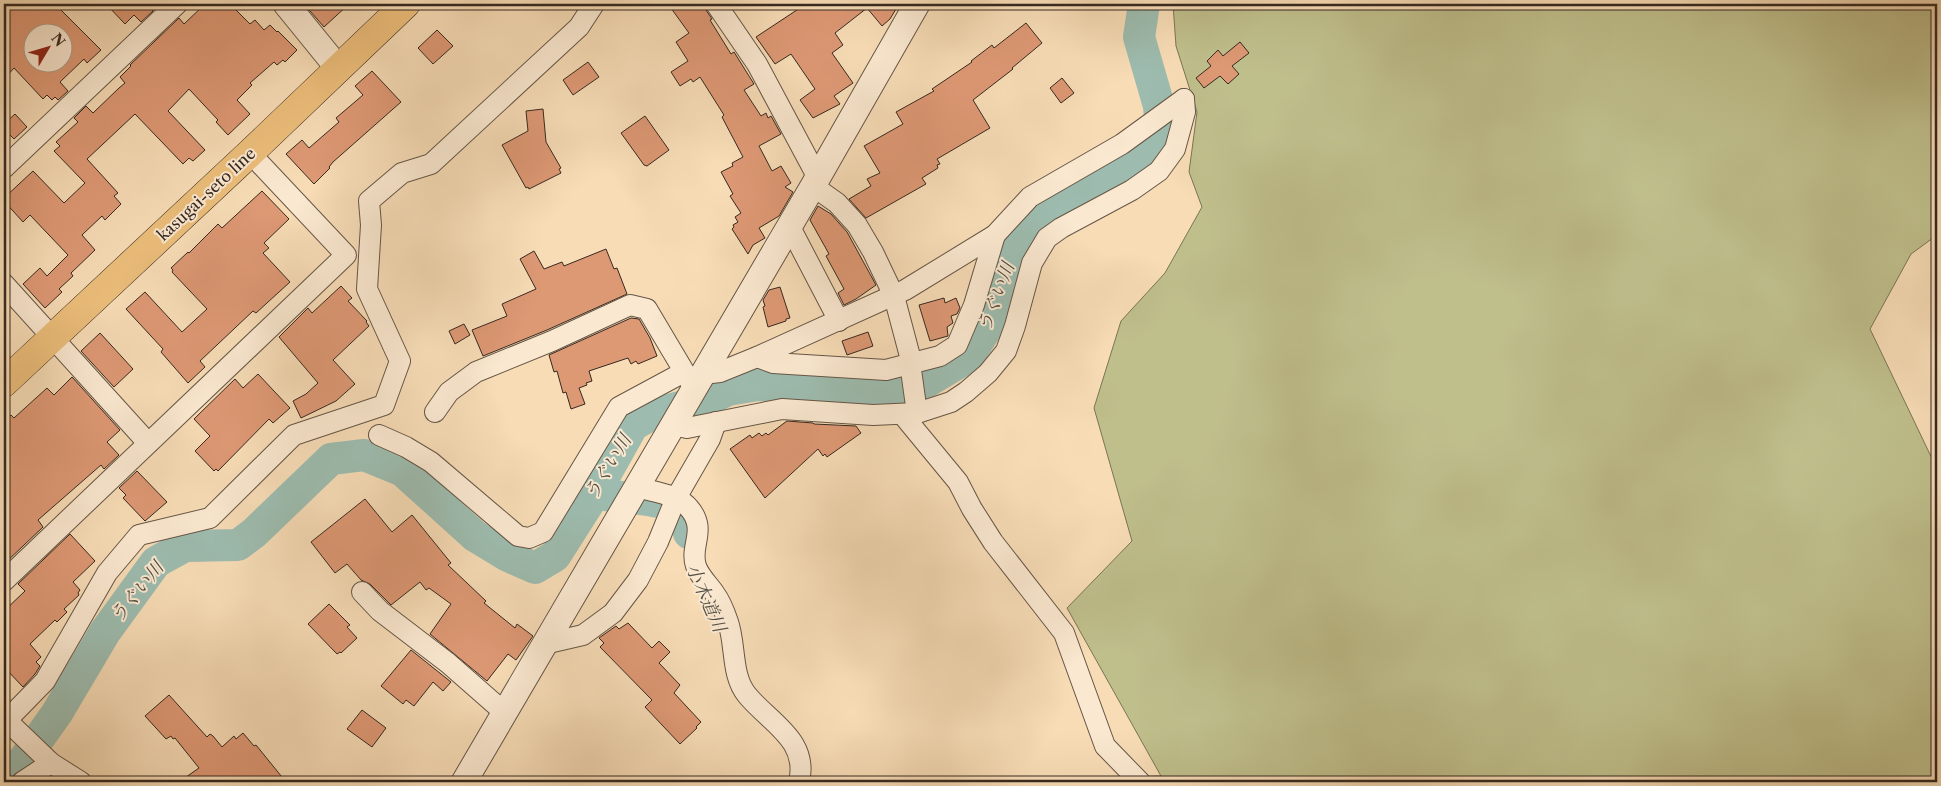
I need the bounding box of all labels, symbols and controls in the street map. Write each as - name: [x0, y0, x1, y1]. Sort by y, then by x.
- north arrow: [22, 22, 72, 72]
- text: N: [47, 30, 69, 50]
- street label: kasugai-seto line: [153, 143, 259, 245]
- water label: うぐい川: [973, 258, 1020, 335]
- water label: うぐい川: [580, 429, 637, 504]
- water label: うぐい川: [106, 556, 169, 627]
- water label: 小木道川: [681, 561, 732, 637]

